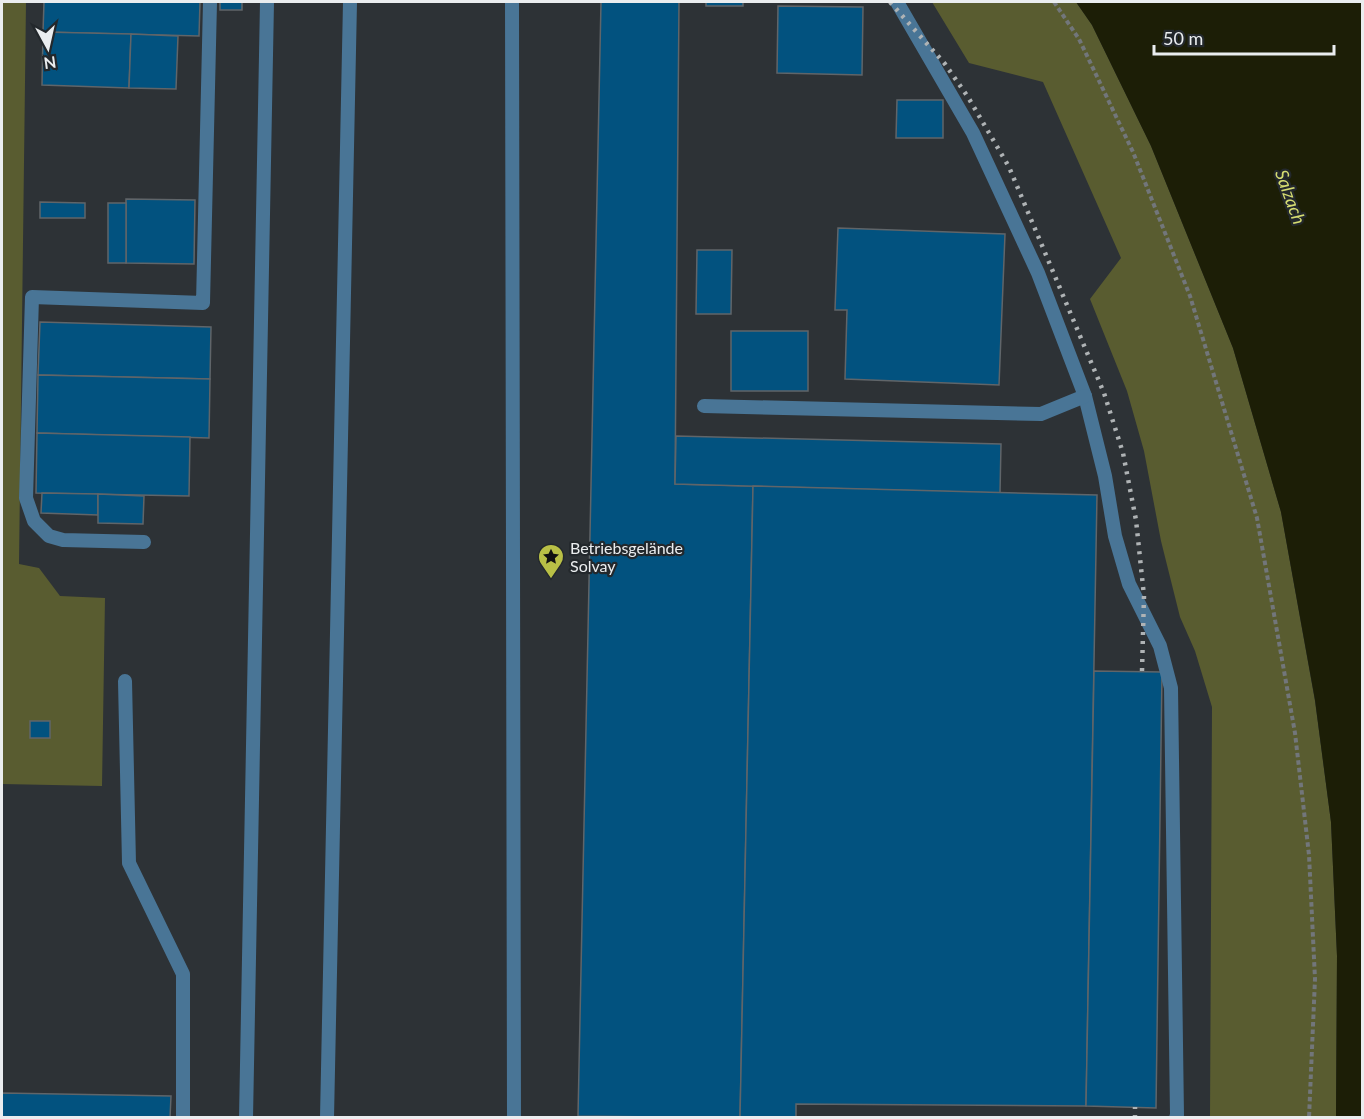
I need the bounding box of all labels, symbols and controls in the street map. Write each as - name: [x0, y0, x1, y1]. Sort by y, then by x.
- north arrow: [18, 18, 78, 78]
- scale bar: [1154, 18, 1334, 56]
- text: 50 m: [1163, 27, 1203, 49]
- text: N: [43, 53, 58, 74]
- water label: Salzach: [1271, 166, 1311, 227]
- place label: Betriebsgelände Solvay: [570, 538, 683, 575]
- place icon: Betriebsgelände Solvay: [536, 542, 566, 580]

